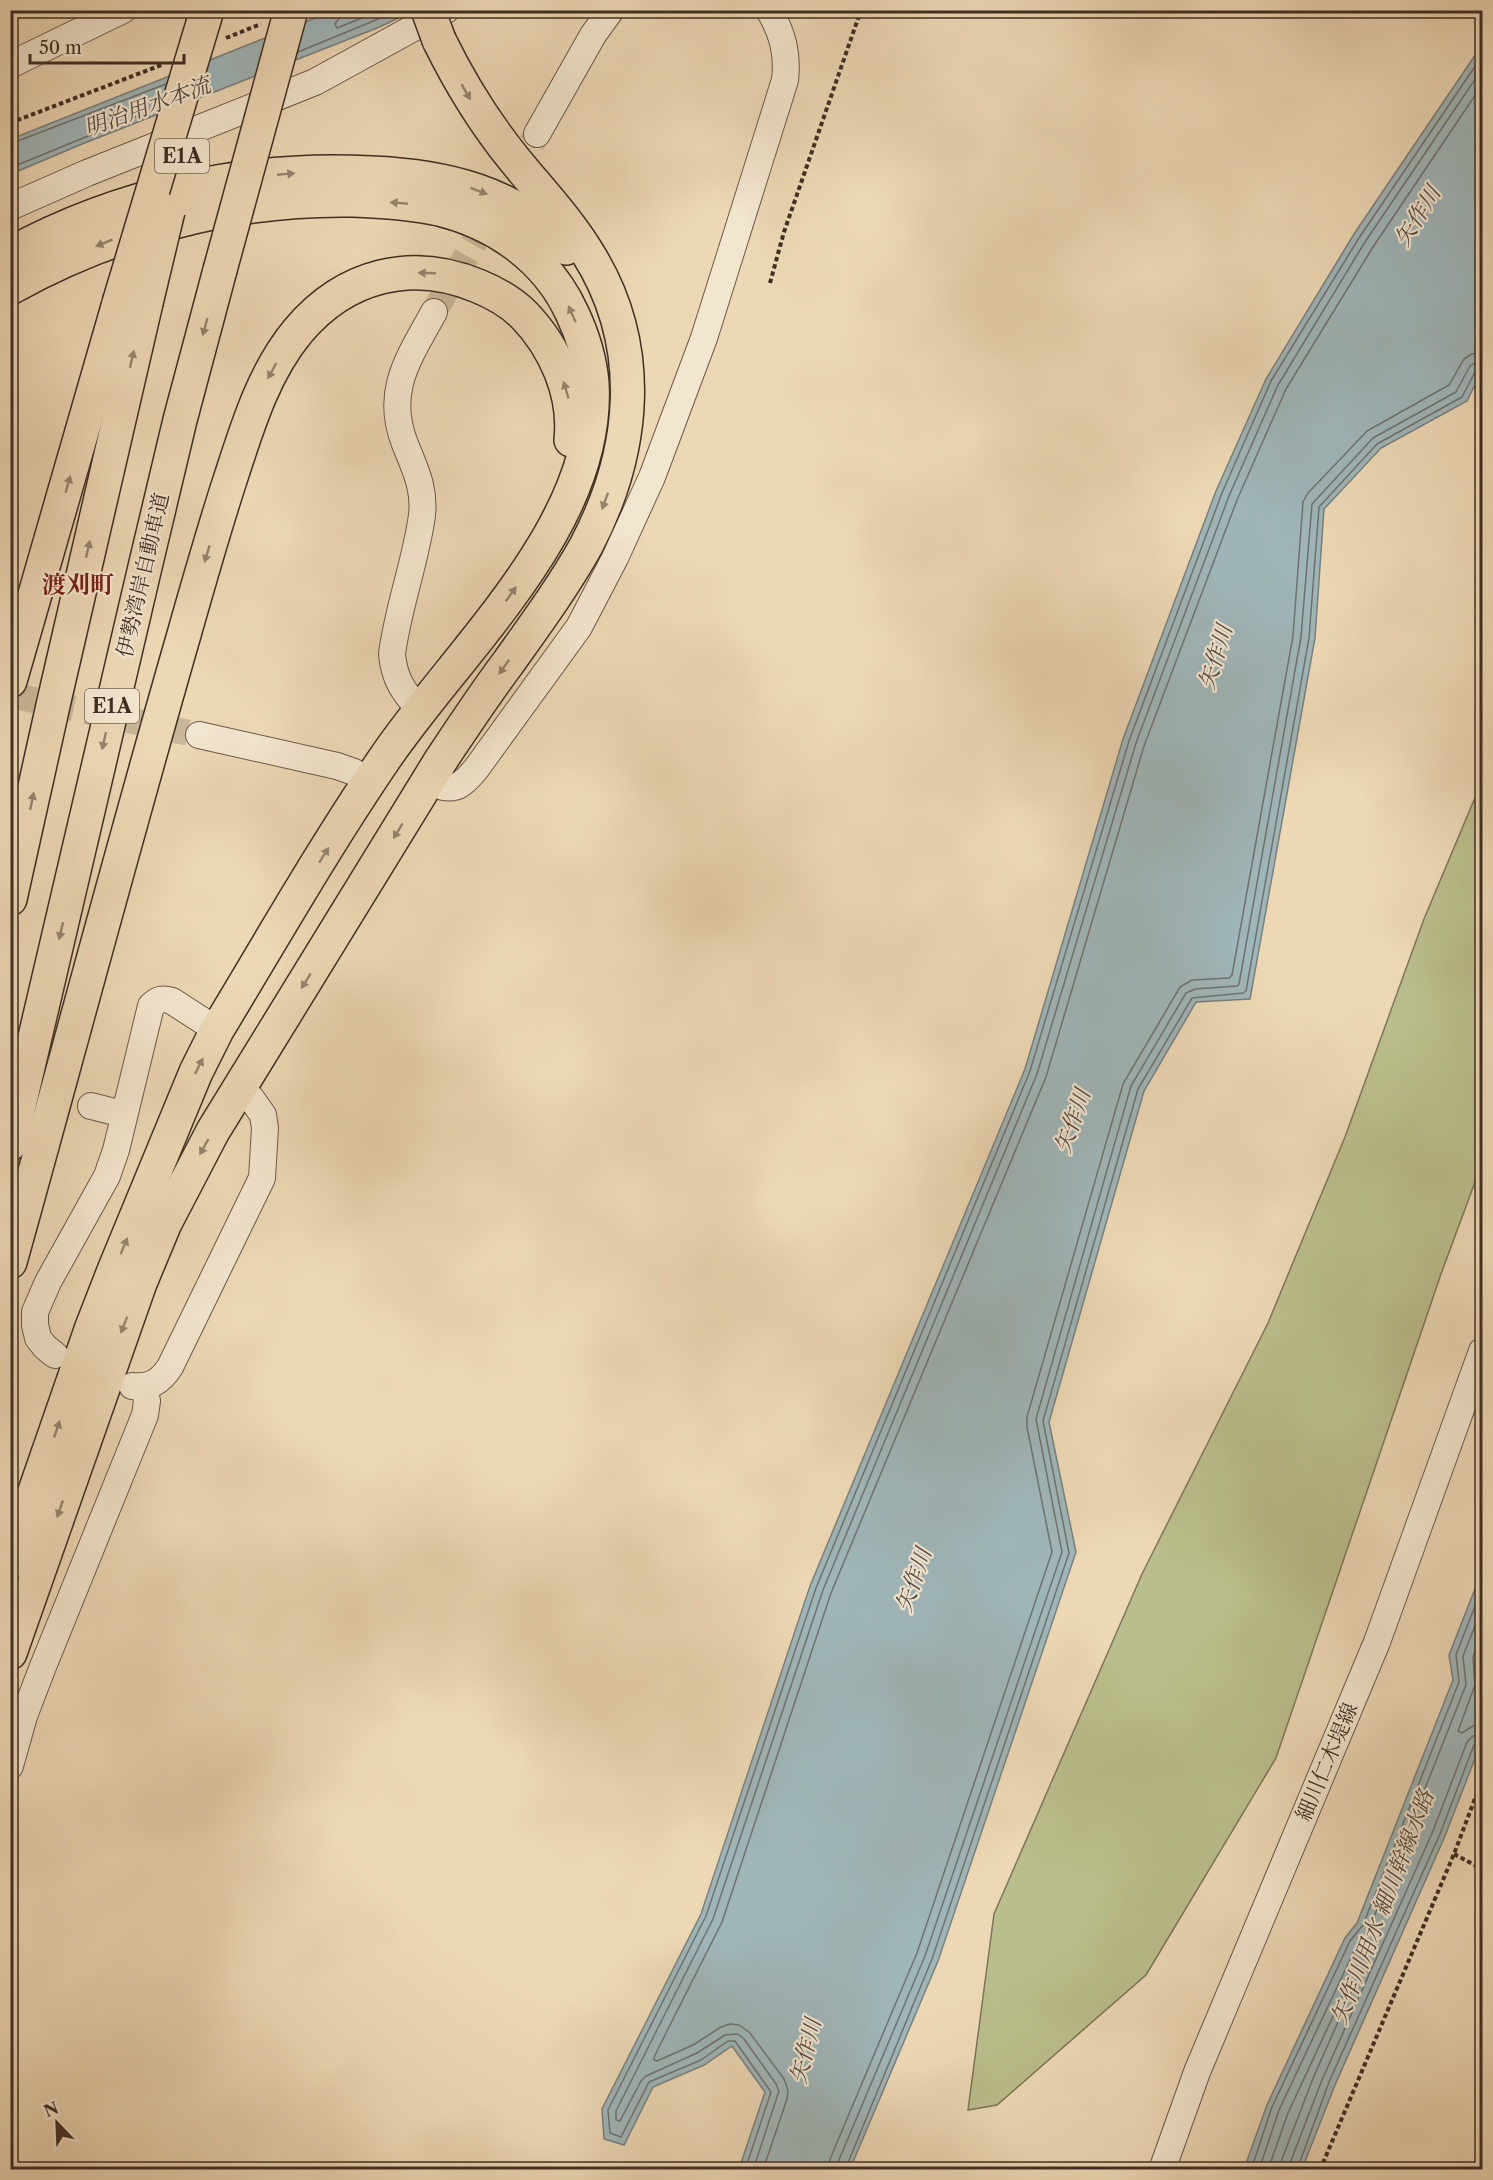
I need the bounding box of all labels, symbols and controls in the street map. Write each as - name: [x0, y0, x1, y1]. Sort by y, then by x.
- scale bar: [30, 27, 184, 65]
- text: 50 m: [39, 37, 82, 59]
- water label: 明治用水本流: [81, 70, 217, 142]
- one-way arrow: [461, 84, 472, 100]
- road number: E1A: [155, 139, 209, 173]
- one-way arrow: [277, 169, 296, 179]
- water label: 矢作川: [1388, 179, 1447, 251]
- one-way arrow: [470, 187, 488, 196]
- one-way arrow: [390, 198, 409, 208]
- one-way arrow: [95, 238, 113, 248]
- one-way arrow: [418, 268, 437, 277]
- one-way arrow: [568, 305, 577, 322]
- one-way arrow: [200, 318, 209, 336]
- one-way arrow: [128, 350, 138, 369]
- one-way arrow: [267, 363, 277, 380]
- one-way arrow: [561, 381, 570, 399]
- one-way arrow: [64, 475, 73, 493]
- street label: 伊勢湾岸自動車道: [111, 490, 174, 660]
- one-way arrow: [599, 492, 609, 510]
- one-way arrow: [84, 540, 94, 559]
- one-way arrow: [202, 545, 211, 563]
- district label: 渡刈町: [42, 570, 114, 599]
- one-way arrow: [505, 587, 517, 603]
- water label: 矢作川: [1193, 620, 1239, 693]
- one-way arrow: [498, 659, 510, 675]
- road number: E1A: [85, 689, 139, 723]
- one-way arrow: [98, 731, 108, 750]
- one-way arrow: [28, 791, 37, 810]
- one-way arrow: [393, 823, 404, 839]
- one-way arrow: [319, 847, 330, 863]
- one-way arrow: [55, 922, 65, 940]
- one-way arrow: [301, 973, 312, 989]
- one-way arrow: [194, 1057, 204, 1074]
- water label: 矢作川: [1049, 1084, 1097, 1157]
- one-way arrow: [199, 1139, 209, 1156]
- one-way arrow: [119, 1236, 129, 1254]
- one-way arrow: [119, 1316, 129, 1334]
- one-way arrow: [53, 1420, 63, 1438]
- one-way arrow: [55, 1500, 64, 1518]
- water label: 矢作川: [890, 1543, 938, 1616]
- street label: 細川仁木堤線: [1290, 1699, 1363, 1825]
- water label: 矢作川用水 細川幹線水路: [1325, 1785, 1440, 2028]
- water label: 矢作川: [784, 2014, 827, 2086]
- north arrow: [27, 2093, 87, 2153]
- text: N: [41, 2097, 62, 2121]

